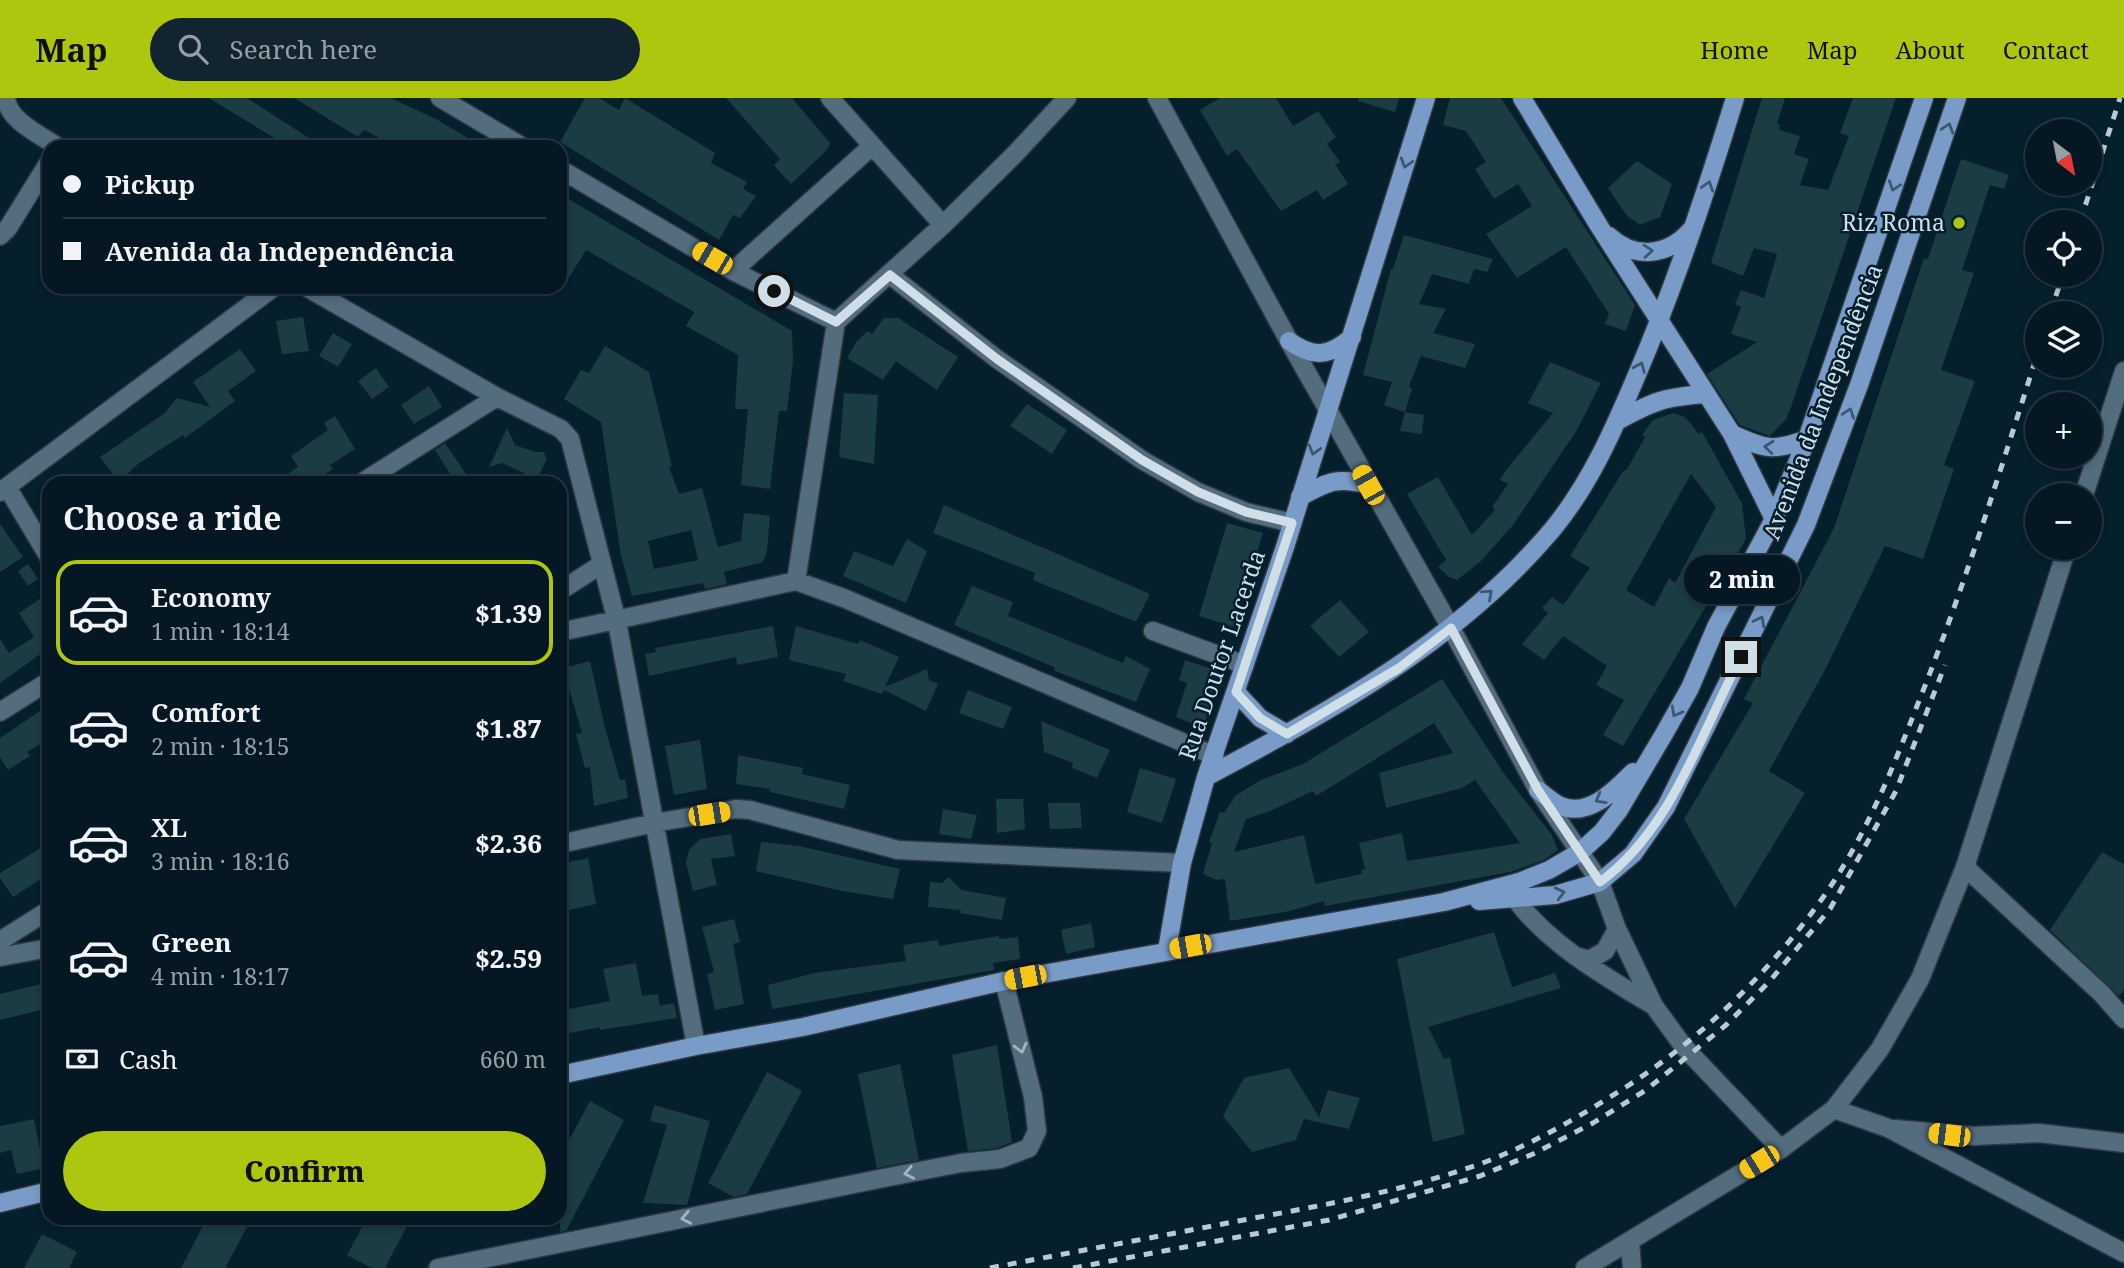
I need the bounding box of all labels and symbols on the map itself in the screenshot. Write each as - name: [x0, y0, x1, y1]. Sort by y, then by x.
- north arrow: [2025, 119, 2102, 196]
- one-way arrow: [1939, 122, 1954, 134]
- one-way arrow: [1400, 156, 1414, 169]
- one-way arrow: [1888, 179, 1902, 192]
- one-way arrow: [1699, 181, 1714, 193]
- place label: Riz Roma: [1842, 206, 1945, 238]
- marker: Riz Roma: [1951, 215, 1967, 231]
- car: [689, 238, 736, 278]
- one-way arrow: [1643, 244, 1654, 259]
- street label: Avenida da Independência: [1755, 259, 1889, 544]
- route start: [758, 275, 790, 307]
- one-way arrow: [1632, 362, 1646, 374]
- one-way arrow: [1841, 407, 1855, 419]
- one-way arrow: [1763, 440, 1774, 455]
- one-way arrow: [1308, 444, 1323, 456]
- car: [1349, 462, 1388, 508]
- street label: Rua Doutor Lacerda: [1170, 545, 1272, 764]
- callout: 2 min: [1683, 556, 1799, 604]
- one-way arrow: [1480, 590, 1493, 603]
- one-way arrow: [1751, 616, 1765, 628]
- route end: [1725, 641, 1757, 673]
- one-way arrow: [1671, 705, 1684, 717]
- one-way arrow: [1594, 791, 1607, 804]
- car: [687, 800, 732, 828]
- one-way arrow: [1554, 887, 1566, 901]
- car: [1168, 932, 1213, 960]
- car: [1003, 963, 1048, 991]
- one-way arrow: [1013, 1041, 1027, 1053]
- car: [1927, 1122, 1972, 1148]
- car: [1736, 1142, 1783, 1182]
- one-way arrow: [903, 1165, 915, 1180]
- one-way arrow: [680, 1209, 692, 1224]

